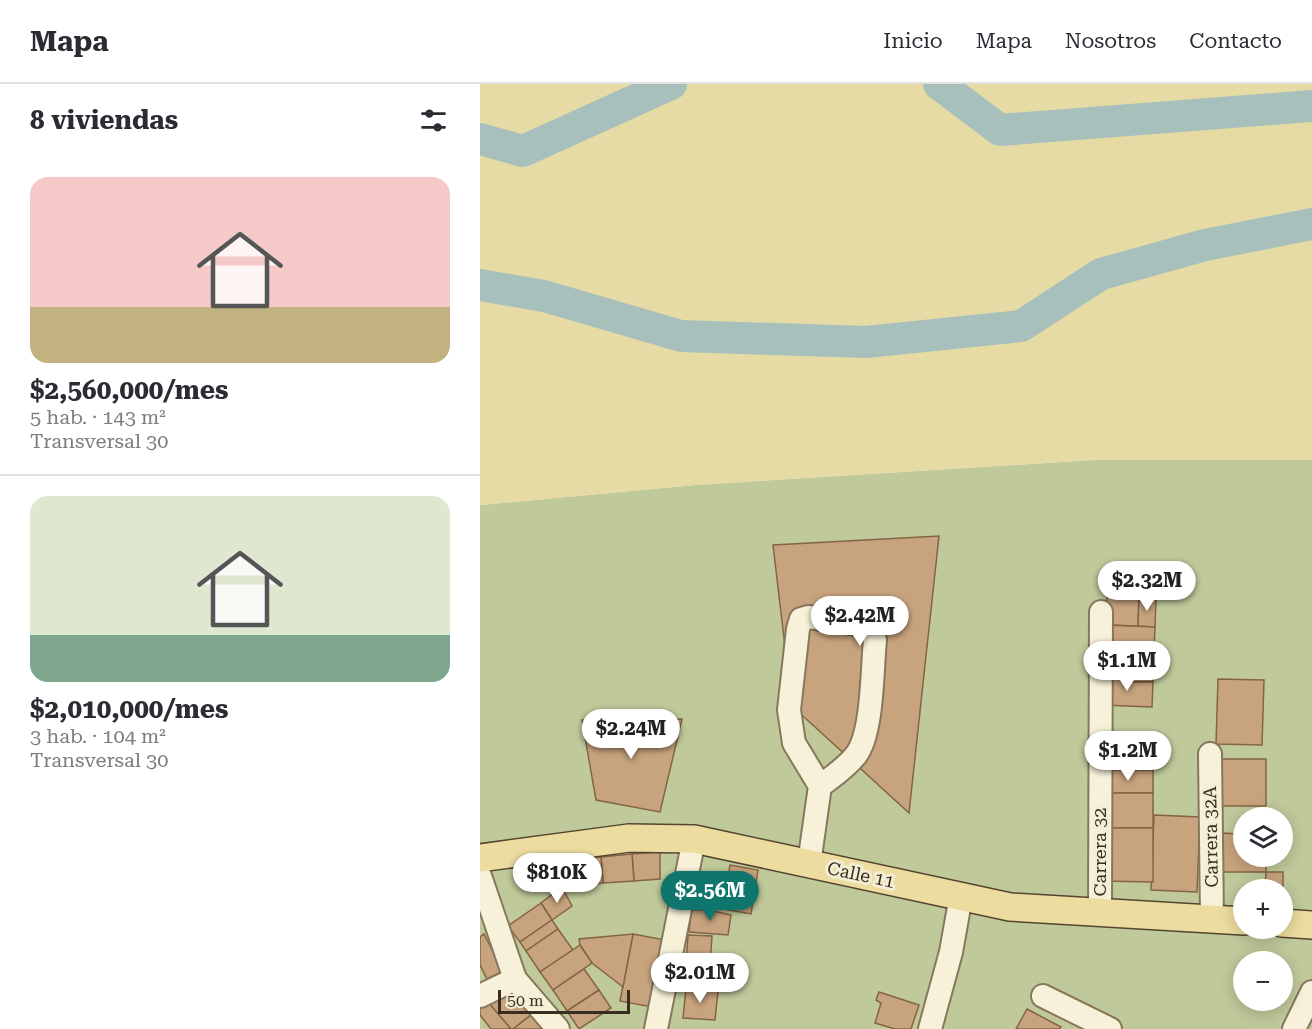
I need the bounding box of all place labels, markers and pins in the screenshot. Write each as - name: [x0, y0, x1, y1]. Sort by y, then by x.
- pin: $2.32M: [1098, 561, 1196, 612]
- pin: $2.42M: [811, 596, 909, 647]
- pin: $1.1M: [1085, 641, 1169, 692]
- pin: $2.24M: [582, 709, 680, 760]
- pin: $1.2M: [1086, 731, 1170, 782]
- pin: $810K: [515, 853, 599, 904]
- pin: $2.56M: [661, 871, 759, 922]
- pin: $2.01M: [651, 953, 749, 1004]

